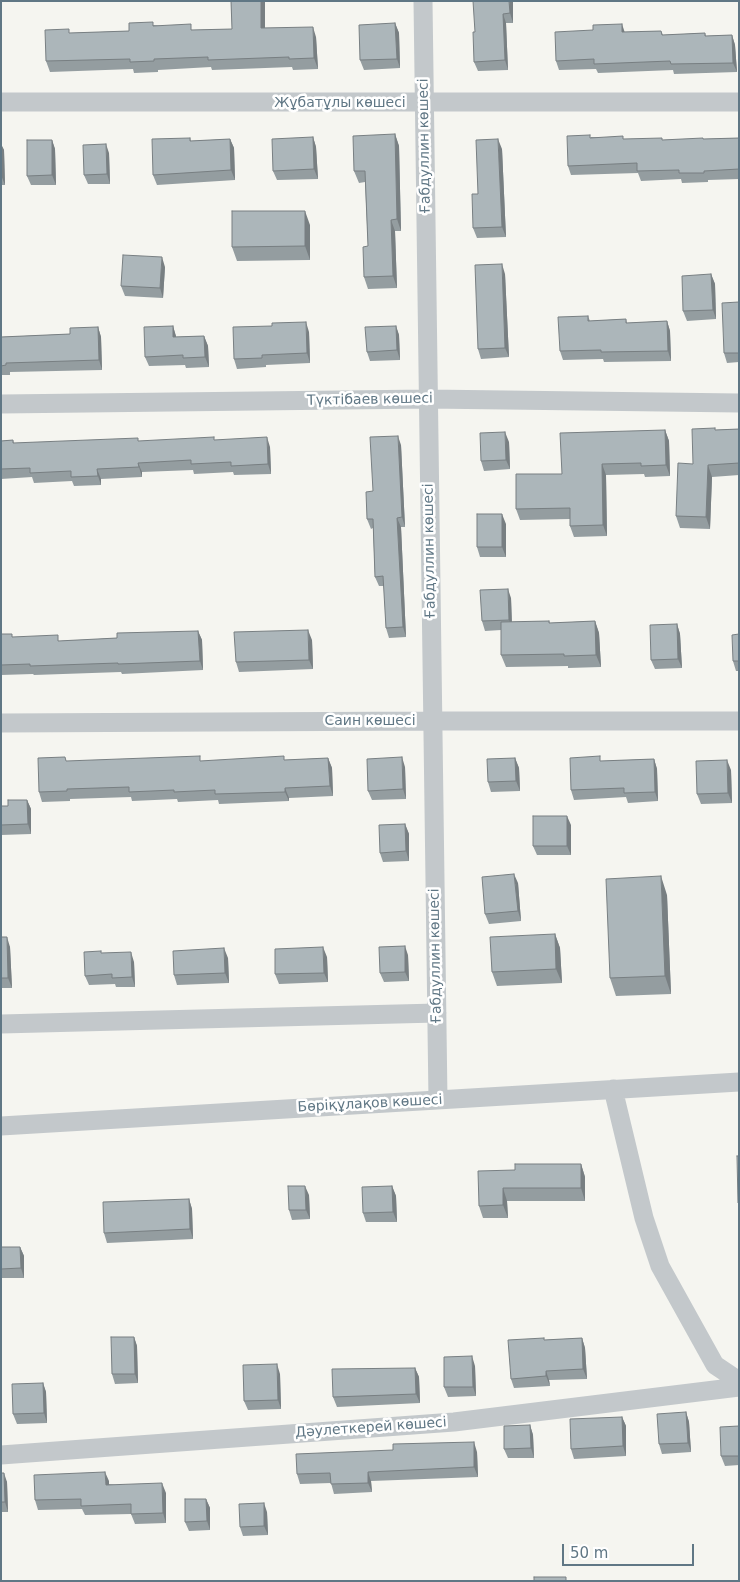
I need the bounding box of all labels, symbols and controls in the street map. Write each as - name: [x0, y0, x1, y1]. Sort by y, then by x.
- street label: Ғабдуллин көшесі: [415, 78, 435, 214]
- street label: Жұбатұлы көшесі: [274, 95, 406, 111]
- street label: Түктібаев көшесі: [307, 391, 433, 409]
- street label: Ғабдуллин көшесі: [420, 483, 440, 619]
- street label: Саин көшесі: [324, 713, 416, 729]
- street label: Ғабдуллин көшесі: [426, 888, 446, 1024]
- street label: Бөріқұлақов көшесі: [297, 1092, 443, 1116]
- street label: Дәулеткерей көшесі: [295, 1414, 447, 1442]
- scale bar: [565, 1534, 698, 1566]
- text: 50 m: [570, 1544, 608, 1562]

